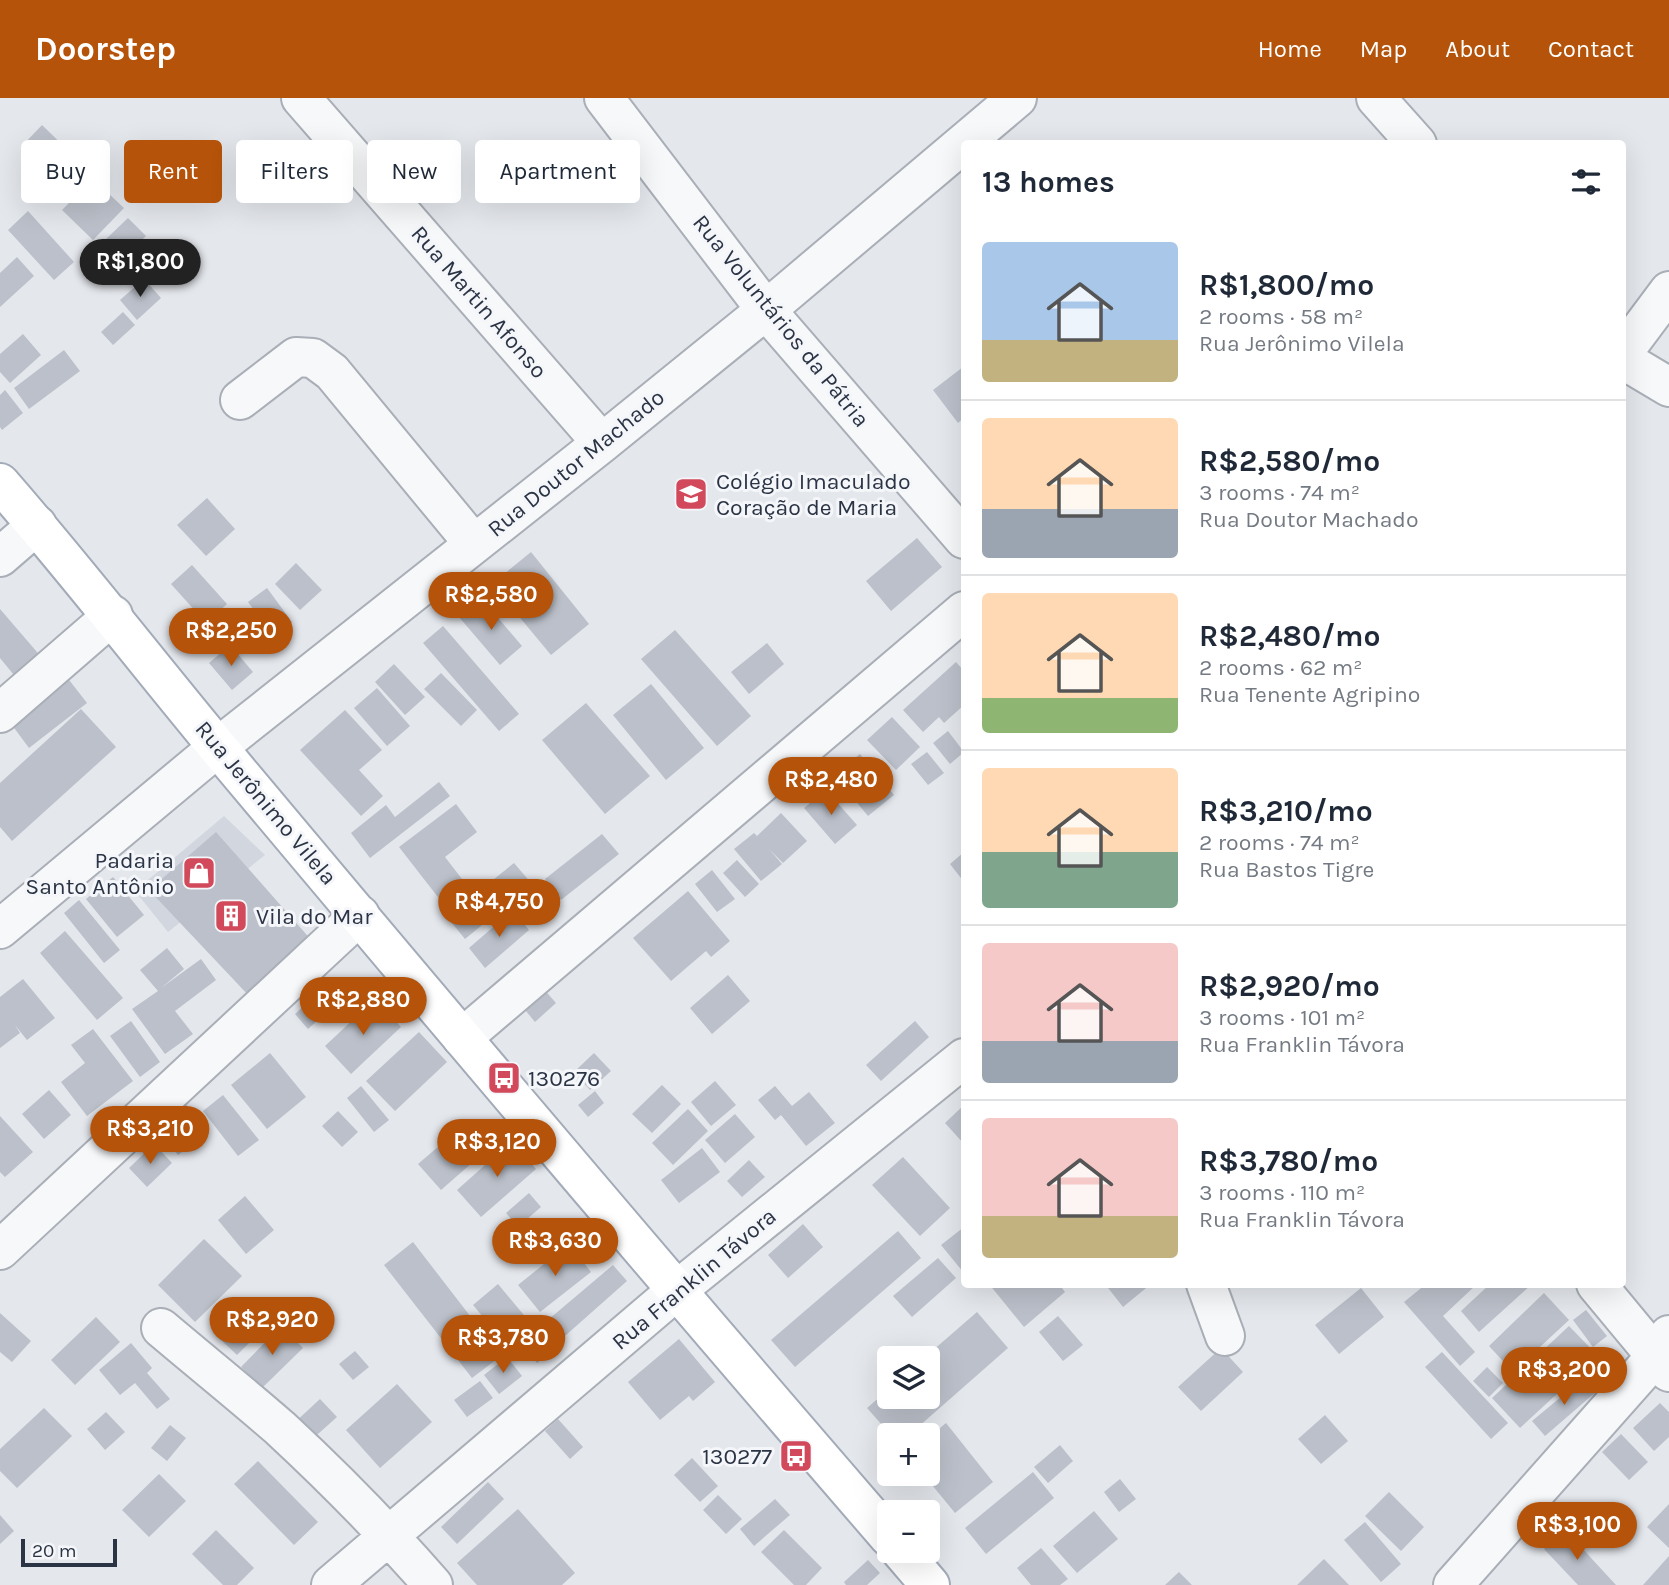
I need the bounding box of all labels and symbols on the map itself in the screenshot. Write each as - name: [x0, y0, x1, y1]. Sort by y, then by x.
- street label: Rua Voluntários da Pátria: [687, 209, 875, 433]
- street label: Rua Martin Afonso: [405, 220, 553, 384]
- pin: R$1,800: [75, 240, 205, 299]
- street label: Rua Doutor Machado: [482, 383, 670, 543]
- place label: Colégio Imaculado Coração de Maria: [716, 468, 911, 521]
- school or university icon: Colégio Imaculado Coração de Maria: [672, 475, 710, 513]
- pin: R$2,580: [426, 573, 556, 632]
- pin: R$2,250: [166, 608, 296, 668]
- street label: Rua Jerônimo Vilela: [190, 716, 342, 890]
- pin: R$2,480: [766, 758, 896, 817]
- place label: Padaria Santo Antônio: [25, 847, 174, 900]
- shop icon: Padaria Santo Antônio: [180, 854, 218, 892]
- pin: R$4,750: [434, 880, 564, 939]
- building icon: Vila do Mar: [212, 897, 250, 935]
- place label: Vila do Mar: [256, 903, 373, 930]
- pin: R$2,880: [298, 978, 428, 1037]
- bus stop icon: 130276: [485, 1059, 523, 1097]
- place label: 130276: [528, 1065, 600, 1092]
- pin: R$3,210: [85, 1107, 215, 1166]
- pin: R$3,120: [432, 1119, 562, 1179]
- street label: Rua Franklin Távora: [606, 1202, 782, 1356]
- pin: R$3,630: [490, 1218, 620, 1278]
- pin: R$2,920: [207, 1298, 337, 1357]
- pin: R$3,780: [438, 1316, 568, 1375]
- pin: R$3,200: [1499, 1348, 1629, 1407]
- bus stop icon: 130277: [777, 1437, 815, 1475]
- place label: 130277: [702, 1443, 772, 1470]
- pin: R$3,100: [1512, 1502, 1642, 1562]
- scale bar: [21, 1536, 117, 1568]

